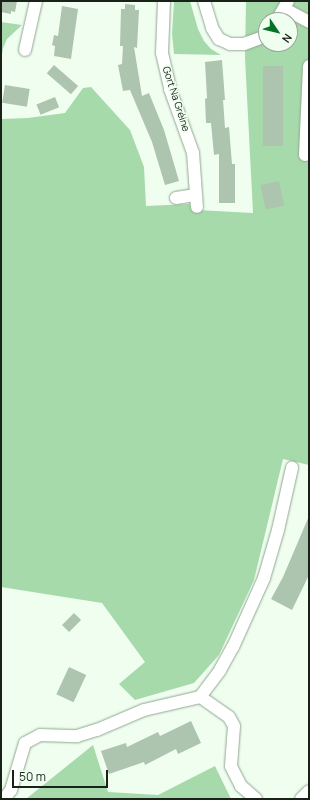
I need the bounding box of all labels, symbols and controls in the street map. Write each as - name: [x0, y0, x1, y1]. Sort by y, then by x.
- north arrow: [258, 12, 298, 52]
- text: N: [279, 31, 296, 46]
- street label: Gort Na Gréine: [160, 65, 192, 133]
- scale bar: [14, 762, 110, 788]
- text: 50 m: [19, 768, 46, 785]

